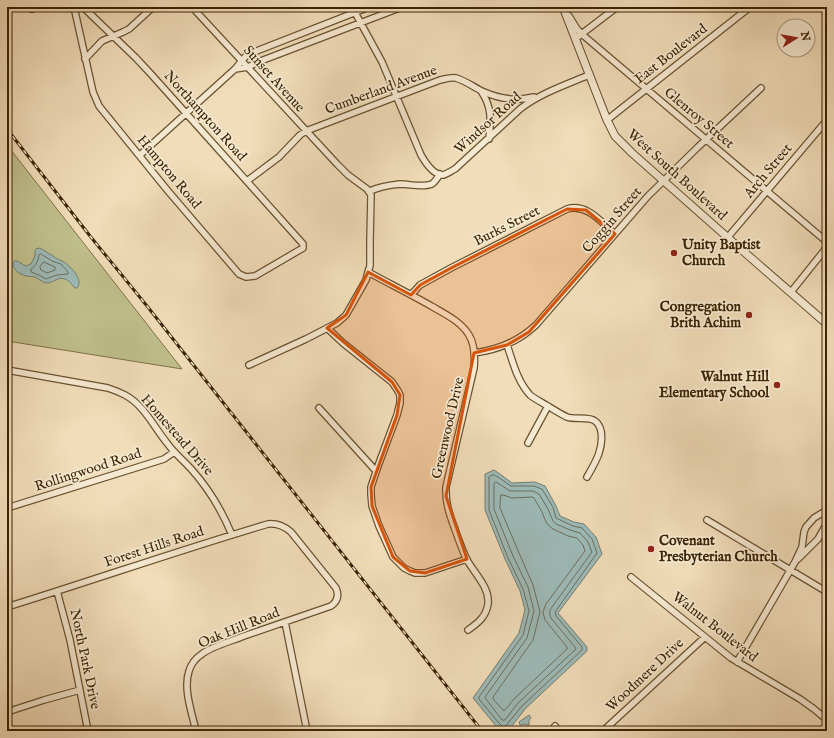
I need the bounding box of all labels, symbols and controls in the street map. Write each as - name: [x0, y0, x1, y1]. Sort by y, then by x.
- north arrow: [776, 18, 816, 58]
- street label: East Boulevard: [631, 20, 711, 88]
- text: N: [797, 29, 813, 43]
- street label: Sunset Avenue: [239, 42, 309, 117]
- street label: Cumberland Avenue: [323, 61, 440, 119]
- street label: Northampton Road: [160, 67, 251, 165]
- street label: Glenroy Street: [660, 83, 738, 153]
- street label: Windsor Road: [451, 88, 526, 158]
- street label: West South Boulevard: [623, 125, 731, 225]
- street label: Hampton Road: [133, 131, 205, 213]
- street label: Arch Street: [739, 140, 796, 203]
- street label: Coggin Street: [578, 183, 646, 257]
- street label: Burks Street: [471, 202, 543, 250]
- place label: Unity Baptist Church: [681, 236, 761, 270]
- marker: Unity Baptist Church: [669, 248, 679, 258]
- place label: Congregation Brith Achim: [660, 298, 742, 332]
- marker: Congregation Brith Achim: [744, 310, 754, 320]
- place label: Walnut Hill Elementary School: [659, 368, 770, 402]
- street label: Greenwood Drive: [428, 375, 469, 481]
- marker: Walnut Hill Elementary School: [772, 380, 782, 390]
- street label: Homestead Drive: [137, 391, 218, 480]
- street label: Rollingwood Road: [32, 444, 144, 496]
- street label: Forest Hills Road: [102, 522, 207, 572]
- place label: Covenant Presbyterian Church: [659, 532, 778, 566]
- marker: Covenant Presbyterian Church: [646, 544, 656, 554]
- street label: Walnut Boulevard: [669, 588, 762, 666]
- street label: Oak Hill Road: [196, 603, 283, 653]
- street label: North Park Drive: [66, 607, 105, 711]
- street label: Woodmere Drive: [602, 634, 688, 716]

